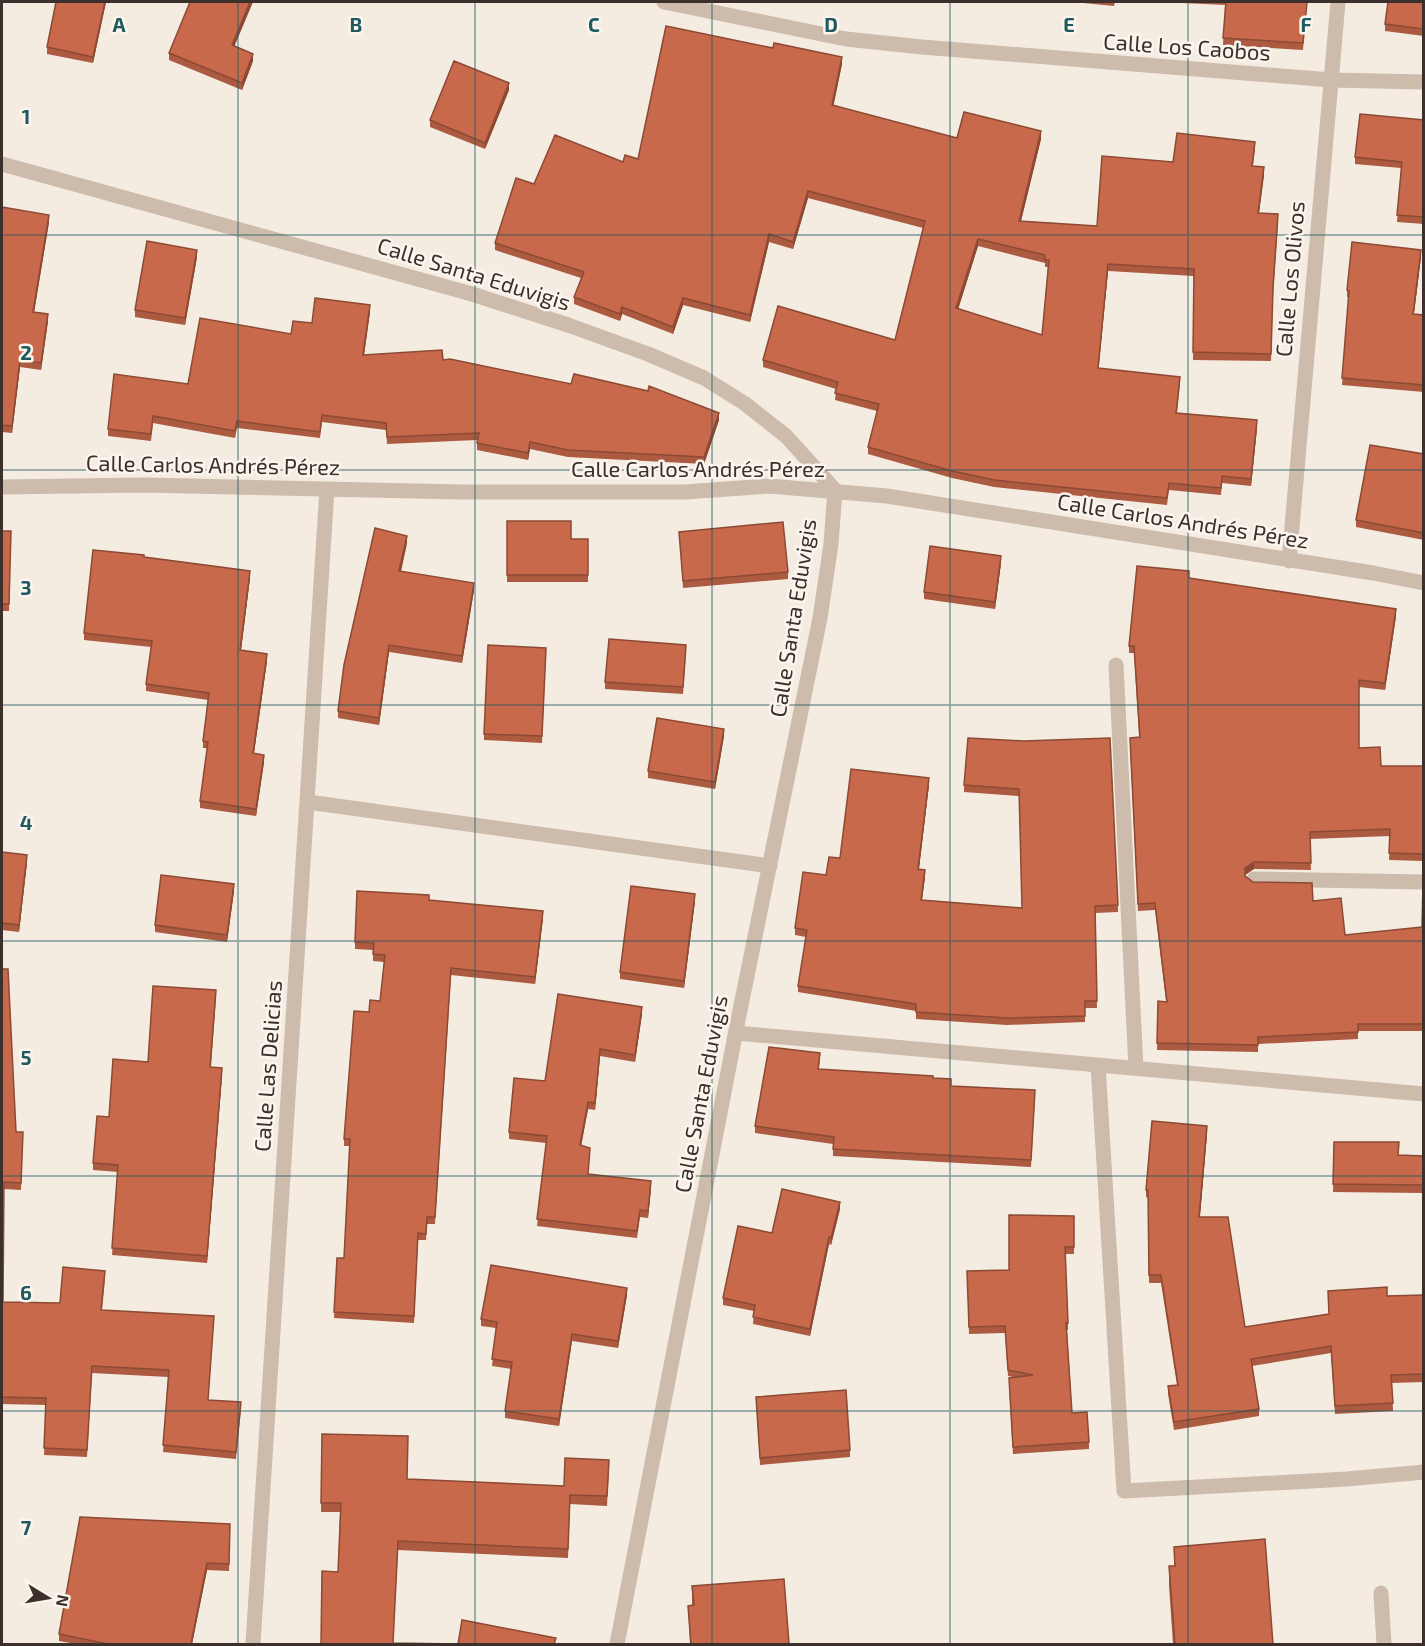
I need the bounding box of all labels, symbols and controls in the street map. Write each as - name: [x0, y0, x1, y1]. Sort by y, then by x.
- text: A: [112, 12, 126, 36]
- text: B: [350, 12, 362, 36]
- text: C: [588, 12, 600, 36]
- text: D: [824, 12, 838, 36]
- text: E: [1063, 12, 1075, 36]
- text: F: [1300, 12, 1312, 36]
- street label: Calle Los Caobos: [1103, 27, 1272, 65]
- text: 1: [22, 104, 30, 128]
- street label: Calle Los Olivos: [1269, 200, 1309, 358]
- street label: Calle Santa Eduvigis: [375, 231, 574, 315]
- text: 2: [20, 340, 32, 364]
- street label: Calle Carlos Andrés Pérez: [86, 449, 340, 479]
- street label: Calle Carlos Andrés Pérez: [571, 455, 825, 481]
- street label: Calle Carlos Andrés Pérez: [1056, 487, 1311, 553]
- street label: Calle Santa Eduvigis: [763, 517, 821, 719]
- text: 3: [20, 575, 32, 599]
- text: 4: [20, 810, 33, 834]
- street label: Calle Las Delicias: [248, 979, 286, 1153]
- street label: Calle Santa Eduvigis: [668, 993, 732, 1195]
- text: 5: [20, 1045, 32, 1069]
- text: 6: [20, 1280, 32, 1304]
- text: 7: [21, 1515, 32, 1539]
- north arrow: [18, 1568, 78, 1628]
- text: N: [53, 1593, 74, 1608]

